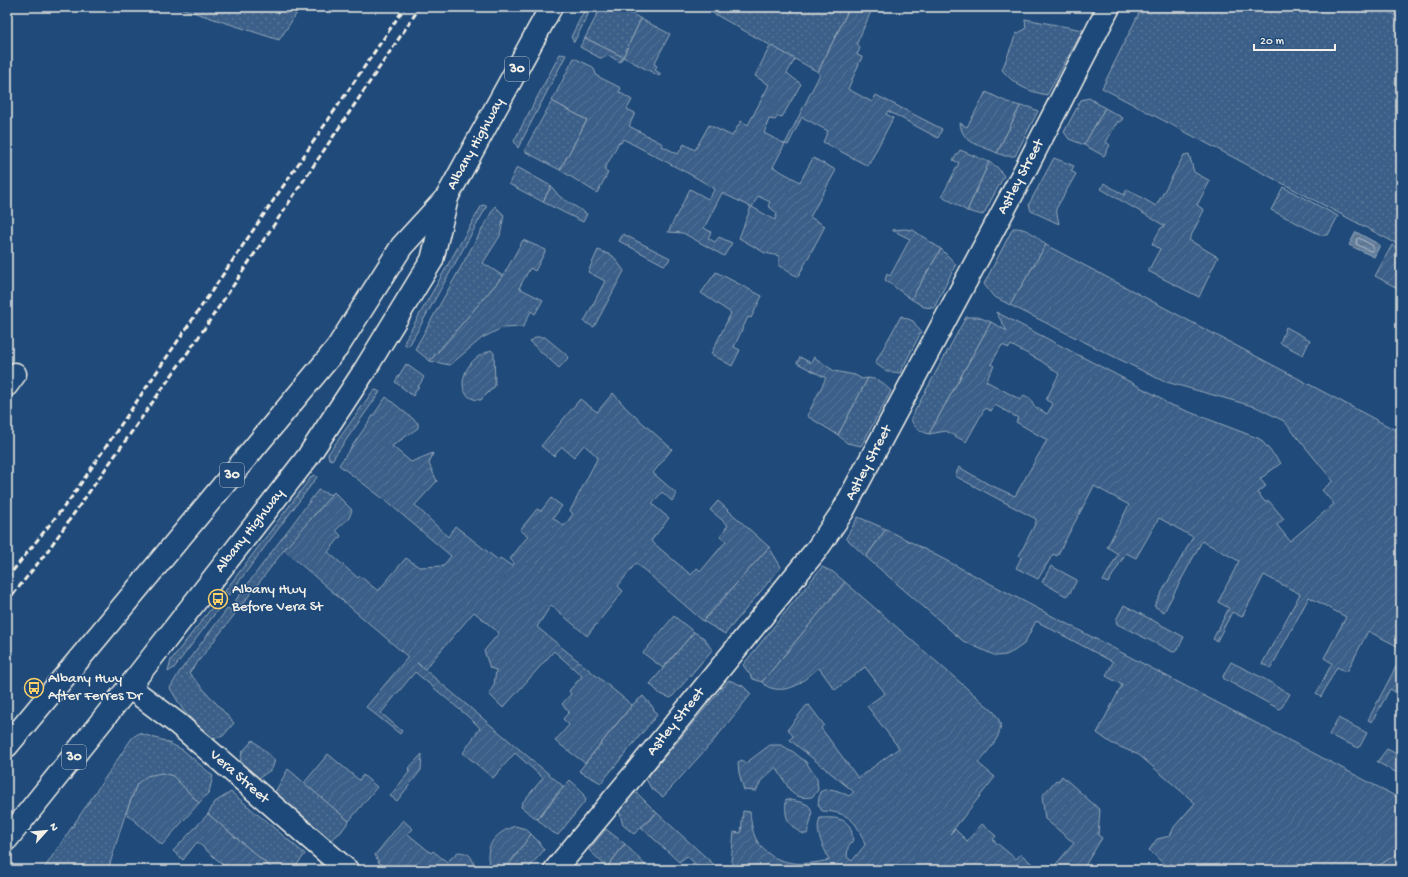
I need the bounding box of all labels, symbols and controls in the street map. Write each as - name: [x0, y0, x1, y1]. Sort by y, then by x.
- scale bar: [1254, 26, 1335, 52]
- text: 20 m: [1260, 35, 1285, 49]
- road number: 30: [505, 57, 529, 81]
- street label: Albany Highway: [443, 94, 509, 193]
- street label: Astley Street: [994, 135, 1049, 218]
- street label: Astley Street: [842, 421, 897, 504]
- road number: 30: [220, 463, 244, 487]
- street label: Albany Highway: [211, 485, 289, 577]
- place label: Albany Hwy Before Vera St: [231, 581, 325, 616]
- bus stop icon: Albany Hwy Before Vera St: [207, 588, 229, 610]
- place label: Albany Hwy After Ferres Dr: [48, 670, 144, 705]
- bus stop icon: Albany Hwy After Ferres Dr: [23, 677, 45, 699]
- street label: Astley Street: [643, 683, 710, 760]
- road number: 30: [62, 745, 86, 769]
- street label: Vera Street: [205, 746, 274, 809]
- north arrow: [26, 811, 66, 851]
- text: N: [46, 821, 60, 833]

